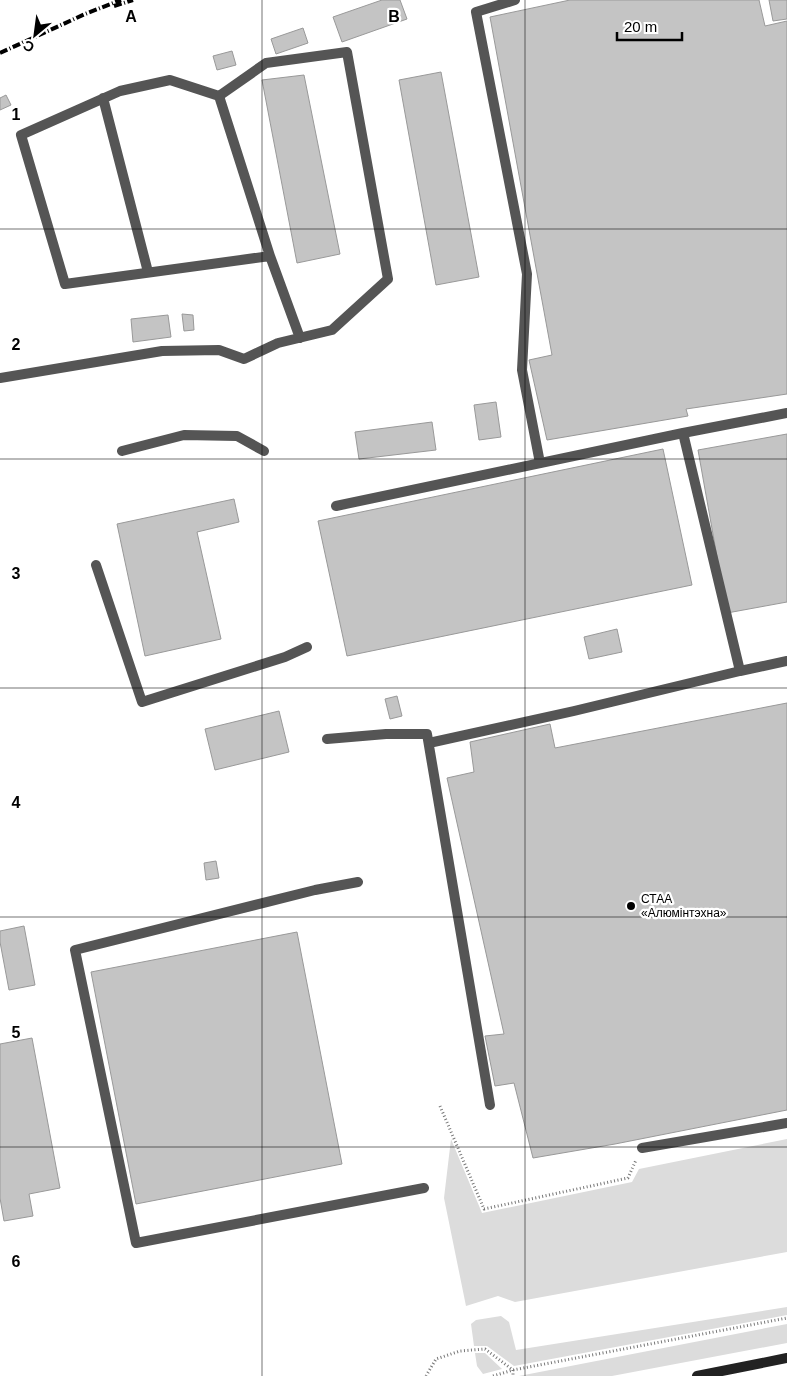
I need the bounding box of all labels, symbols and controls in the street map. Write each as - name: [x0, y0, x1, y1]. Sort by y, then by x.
- text: A: [125, 8, 137, 25]
- text: B: [388, 8, 400, 25]
- north arrow: [10, 10, 60, 60]
- scale bar: [617, 10, 682, 42]
- text: 20 m: [624, 18, 657, 35]
- text: С: [20, 37, 37, 56]
- text: 1: [12, 106, 21, 123]
- text: 2: [12, 336, 21, 353]
- text: 3: [12, 565, 21, 582]
- text: 4: [12, 794, 21, 811]
- place label: СТАА «Алюмінтэхна»: [641, 892, 727, 920]
- marker: СТАА «Алюмінтэхна»: [625, 900, 637, 912]
- text: 5: [12, 1024, 21, 1041]
- text: 6: [12, 1253, 21, 1270]

